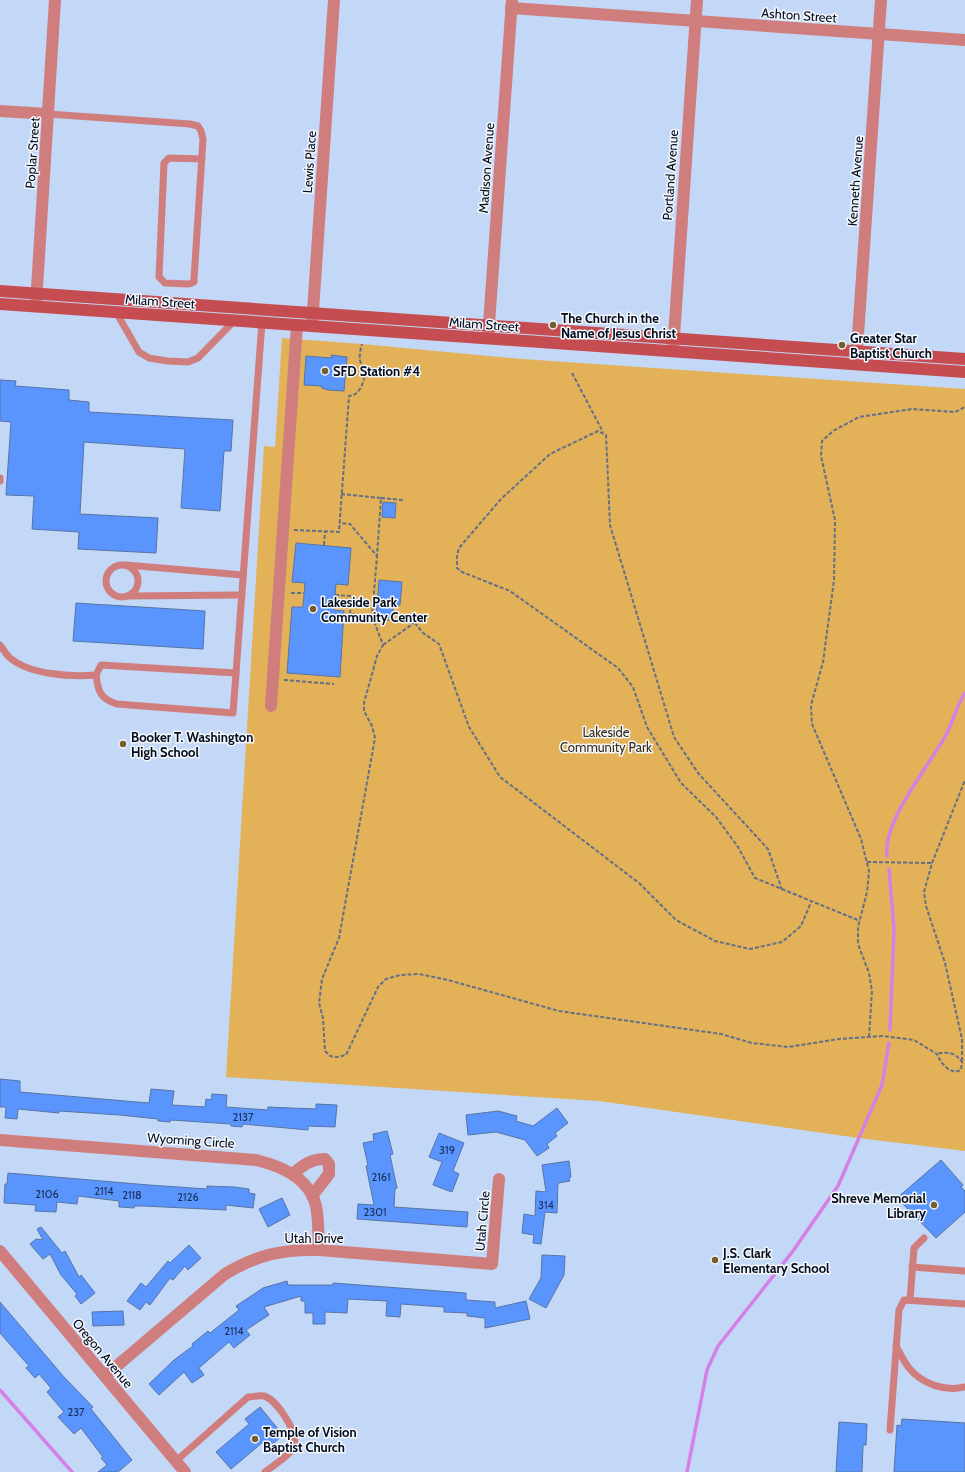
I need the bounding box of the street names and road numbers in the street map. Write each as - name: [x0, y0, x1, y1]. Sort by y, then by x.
- street label: Ashton Street: [761, 4, 838, 26]
- street label: Poplar Street: [22, 116, 43, 189]
- street label: Madison Avenue: [475, 122, 497, 214]
- street label: Portland Avenue: [659, 129, 681, 221]
- street label: Lewis Place: [299, 130, 319, 194]
- street label: Kenneth Avenue: [844, 135, 866, 227]
- street label: Milam Street: [124, 291, 196, 311]
- street label: Milam Street: [448, 314, 520, 334]
- street label: Wyoming Circle: [147, 1129, 235, 1151]
- street label: Utah Circle: [471, 1190, 493, 1252]
- street label: Utah Drive: [284, 1230, 344, 1246]
- street label: Oregon Avenue: [69, 1315, 137, 1391]

